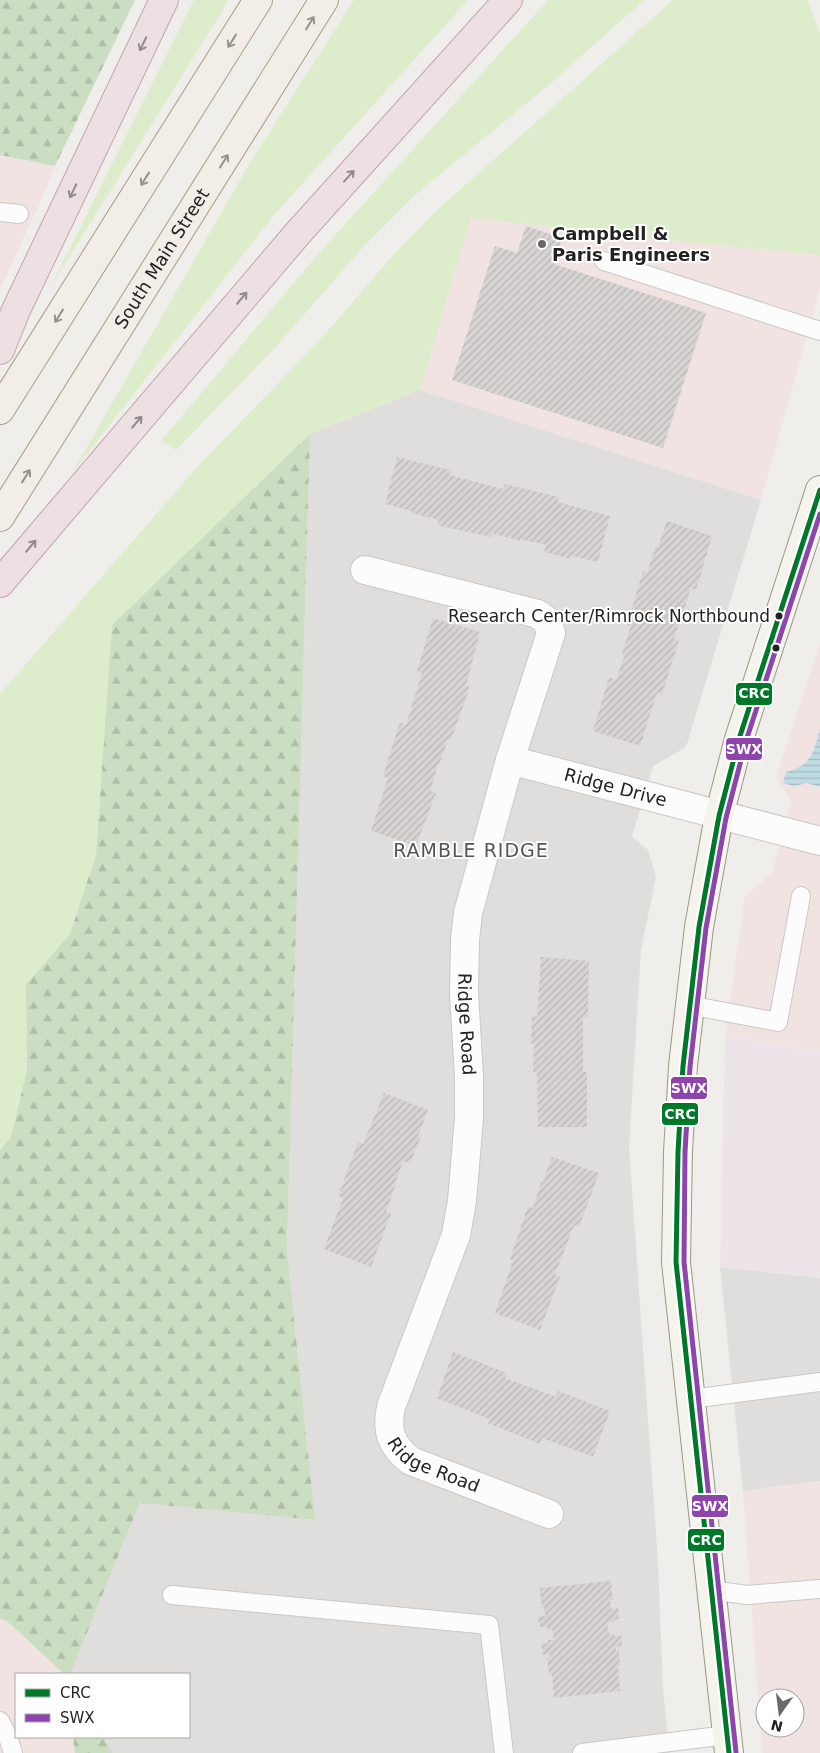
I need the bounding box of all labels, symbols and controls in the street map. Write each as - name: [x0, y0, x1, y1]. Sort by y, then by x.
- one-way arrow: [306, 16, 316, 30]
- one-way arrow: [227, 34, 237, 48]
- one-way arrow: [138, 36, 147, 51]
- one-way arrow: [220, 154, 230, 168]
- one-way arrow: [343, 170, 355, 183]
- one-way arrow: [140, 171, 150, 185]
- one-way arrow: [68, 183, 77, 198]
- street label: South Main Street: [110, 184, 213, 332]
- place label: Campbell & Paris Engineers: [552, 223, 710, 265]
- marker: Campbell & Paris Engineers: [536, 238, 548, 250]
- one-way arrow: [236, 292, 248, 305]
- one-way arrow: [53, 309, 64, 323]
- one-way arrow: [131, 416, 142, 429]
- one-way arrow: [21, 469, 31, 483]
- one-way arrow: [25, 539, 37, 552]
- place label: Research Center/Rimrock Northbound: [448, 606, 770, 626]
- marker: Research Center/Rimrock Northbound: [774, 611, 784, 621]
- unlabelled marker: [771, 643, 781, 653]
- line badge: CRC: [735, 682, 773, 706]
- text: CRC: [738, 685, 770, 701]
- line badge: SWX: [725, 737, 763, 761]
- text: SWX: [726, 741, 762, 757]
- street label: Ridge Drive: [562, 764, 669, 811]
- district label: RAMBLE RIDGE: [393, 839, 549, 861]
- street label: Ridge Road: [454, 973, 480, 1076]
- line badge: SWX: [670, 1076, 708, 1100]
- text: SWX: [671, 1080, 707, 1096]
- line badge: CRC: [661, 1102, 699, 1126]
- text: CRC: [664, 1106, 696, 1122]
- street label: Ridge Road: [383, 1433, 483, 1496]
- line badge: SWX: [691, 1494, 729, 1518]
- text: SWX: [692, 1498, 728, 1514]
- line badge: CRC: [687, 1528, 725, 1552]
- text: CRC: [690, 1532, 722, 1548]
- legend: [15, 1673, 190, 1738]
- text: CRC: [60, 1684, 91, 1702]
- north arrow: [755, 1688, 805, 1738]
- text: SWX: [60, 1709, 95, 1727]
- text: N: [769, 1716, 784, 1735]

